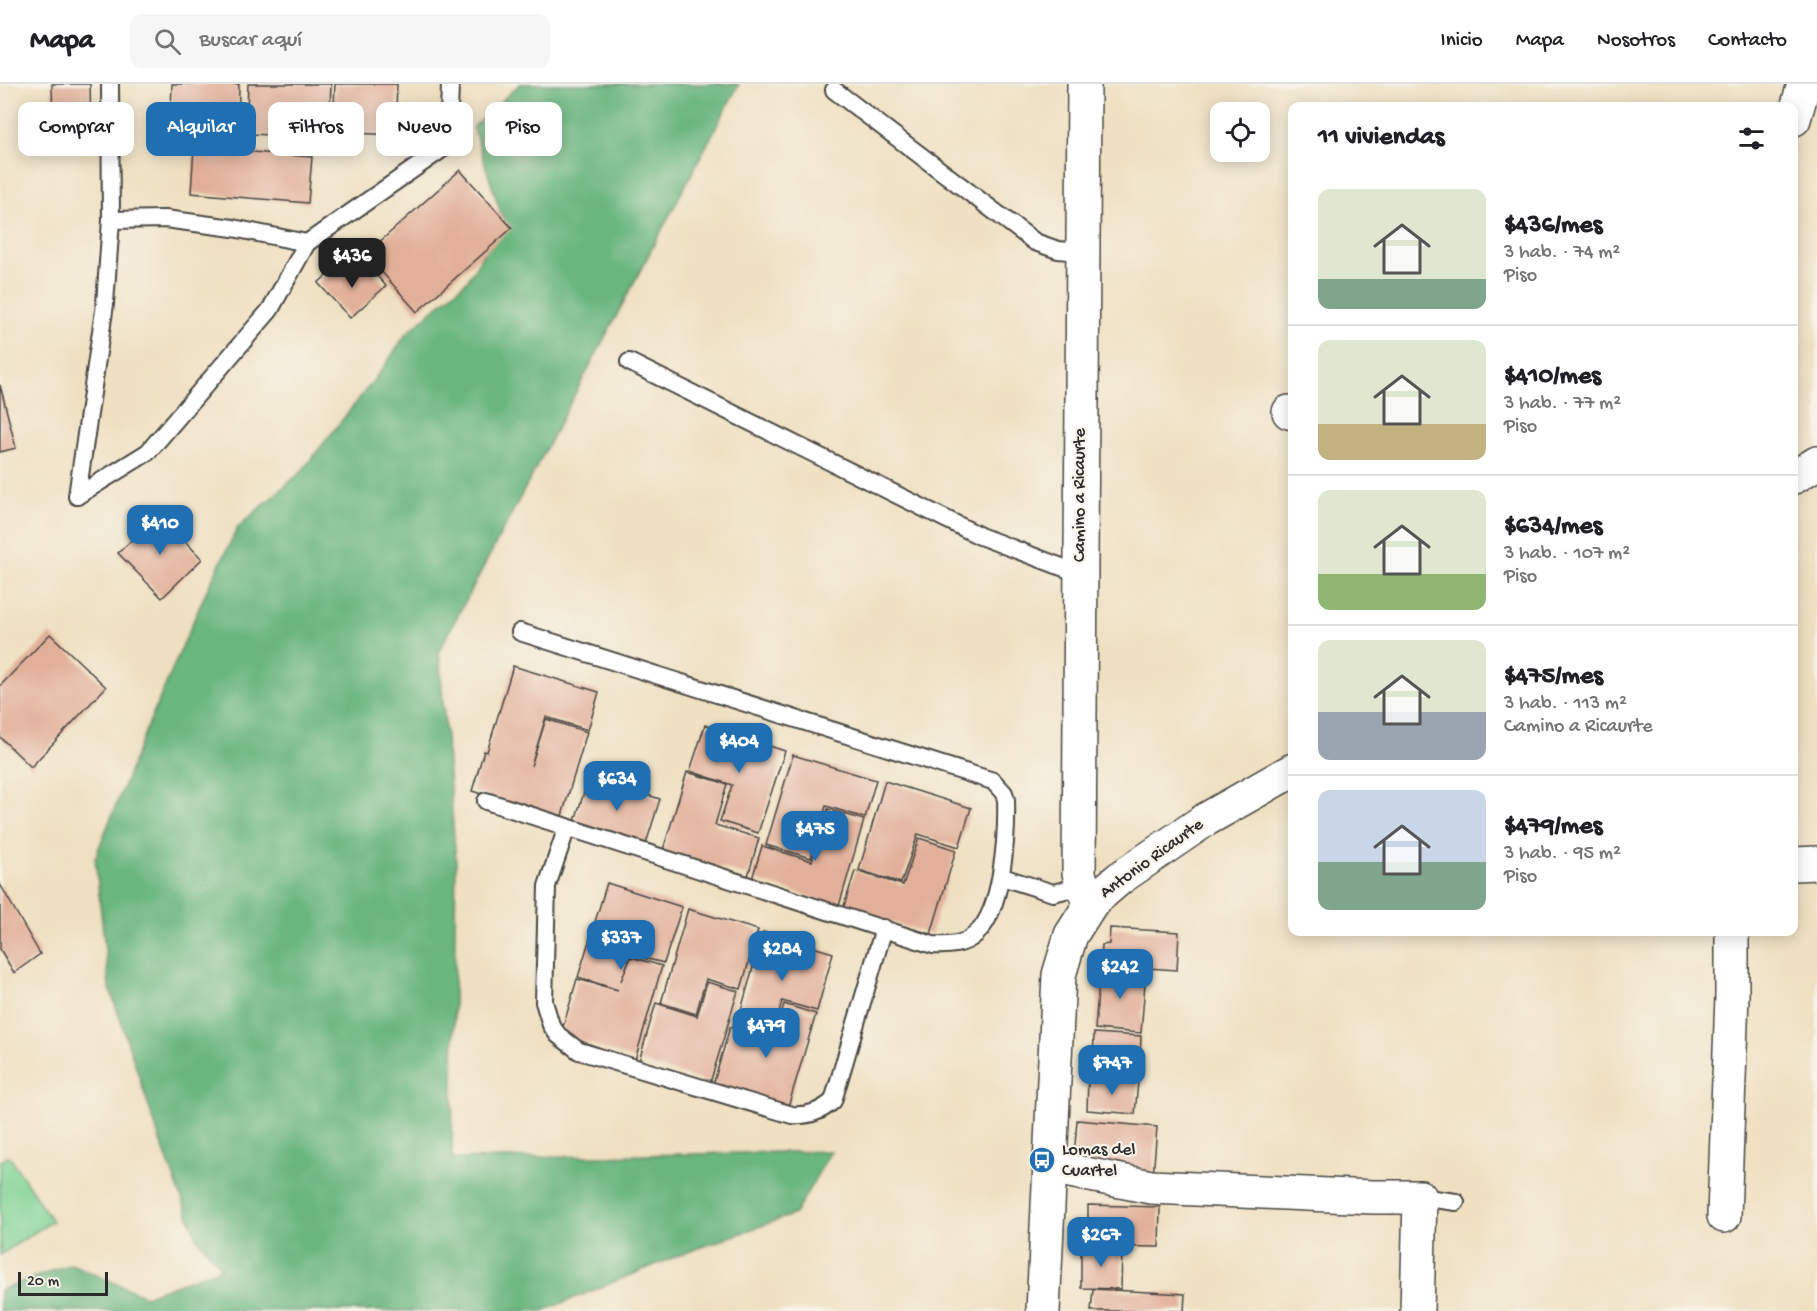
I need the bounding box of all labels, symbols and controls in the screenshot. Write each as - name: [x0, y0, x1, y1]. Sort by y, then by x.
- search box: [130, 14, 550, 68]
- text: Mapa: [30, 25, 94, 58]
- icon: search: [151, 25, 184, 58]
- text: Buscar aquí: [199, 28, 302, 54]
- text: Inicio: [1441, 29, 1483, 54]
- text: Mapa: [1516, 29, 1564, 54]
- text: Nosotros: [1597, 29, 1675, 54]
- text: Contacto: [1708, 29, 1787, 54]
- chip: Comprar: [18, 102, 134, 156]
- chip: Alquilar: [146, 102, 256, 156]
- chip: Filtros: [268, 102, 364, 156]
- chip: Nuevo: [376, 102, 473, 156]
- chip: Piso: [485, 102, 562, 156]
- map controls: [1210, 102, 1270, 162]
- button: locate: [1210, 102, 1270, 162]
- icon: filters: [1735, 122, 1768, 155]
- text: 11 viviendas: [1318, 123, 1444, 154]
- text: $436/mes: [1504, 211, 1602, 242]
- icon: home: [1366, 213, 1438, 285]
- pin: $436: [316, 238, 388, 289]
- text: 3 hab. · 74 m²: [1504, 242, 1620, 265]
- text: $436: [333, 246, 371, 269]
- text: Piso: [1504, 265, 1537, 288]
- text: $410/mes: [1504, 362, 1601, 393]
- icon: home: [1366, 364, 1438, 436]
- text: 3 hab. · 77 m²: [1504, 393, 1621, 416]
- text: Piso: [1504, 416, 1537, 439]
- street label: Camino a Ricaurte: [1070, 427, 1091, 562]
- pin: $410: [124, 505, 196, 556]
- text: $634/mes: [1504, 512, 1602, 543]
- text: $410: [141, 513, 179, 536]
- icon: home: [1366, 514, 1438, 586]
- text: 3 hab. · 107 m²: [1504, 543, 1630, 566]
- text: Piso: [1504, 566, 1537, 589]
- text: $475/mes: [1504, 662, 1603, 693]
- icon: home: [1366, 664, 1438, 736]
- text: 3 hab. · 113 m²: [1504, 693, 1627, 716]
- text: Camino a Ricaurte: [1504, 716, 1653, 739]
- pin: $404: [703, 723, 775, 774]
- text: $404: [719, 731, 759, 754]
- pin: $634: [581, 761, 653, 812]
- text: $634: [598, 769, 636, 792]
- pin: $475: [779, 811, 851, 862]
- text: $479/mes: [1504, 812, 1602, 843]
- street label: Antonio Ricaurte: [1096, 814, 1208, 904]
- icon: home: [1366, 814, 1438, 886]
- text: $475: [795, 819, 835, 842]
- text: 3 hab. · 95 m²: [1504, 843, 1621, 866]
- text: Piso: [1504, 866, 1537, 889]
- pin: $337: [585, 920, 657, 971]
- text: $337: [601, 928, 641, 951]
- pin: $284: [746, 931, 818, 982]
- text: $284: [762, 939, 802, 962]
- pin: $242: [1084, 949, 1156, 1000]
- text: $242: [1101, 957, 1139, 980]
- pin: $479: [730, 1008, 802, 1059]
- text: $479: [747, 1016, 785, 1039]
- pin: $747: [1076, 1045, 1148, 1096]
- text: $747: [1092, 1053, 1132, 1076]
- place label: Lomas del Cuartel: [1062, 1140, 1135, 1182]
- bus stop icon: Lomas del Cuartel: [1027, 1145, 1057, 1175]
- pin: $267: [1065, 1217, 1137, 1268]
- text: $267: [1081, 1225, 1121, 1248]
- scale bar: [18, 1269, 108, 1296]
- text: 20 m: [27, 1273, 59, 1292]

